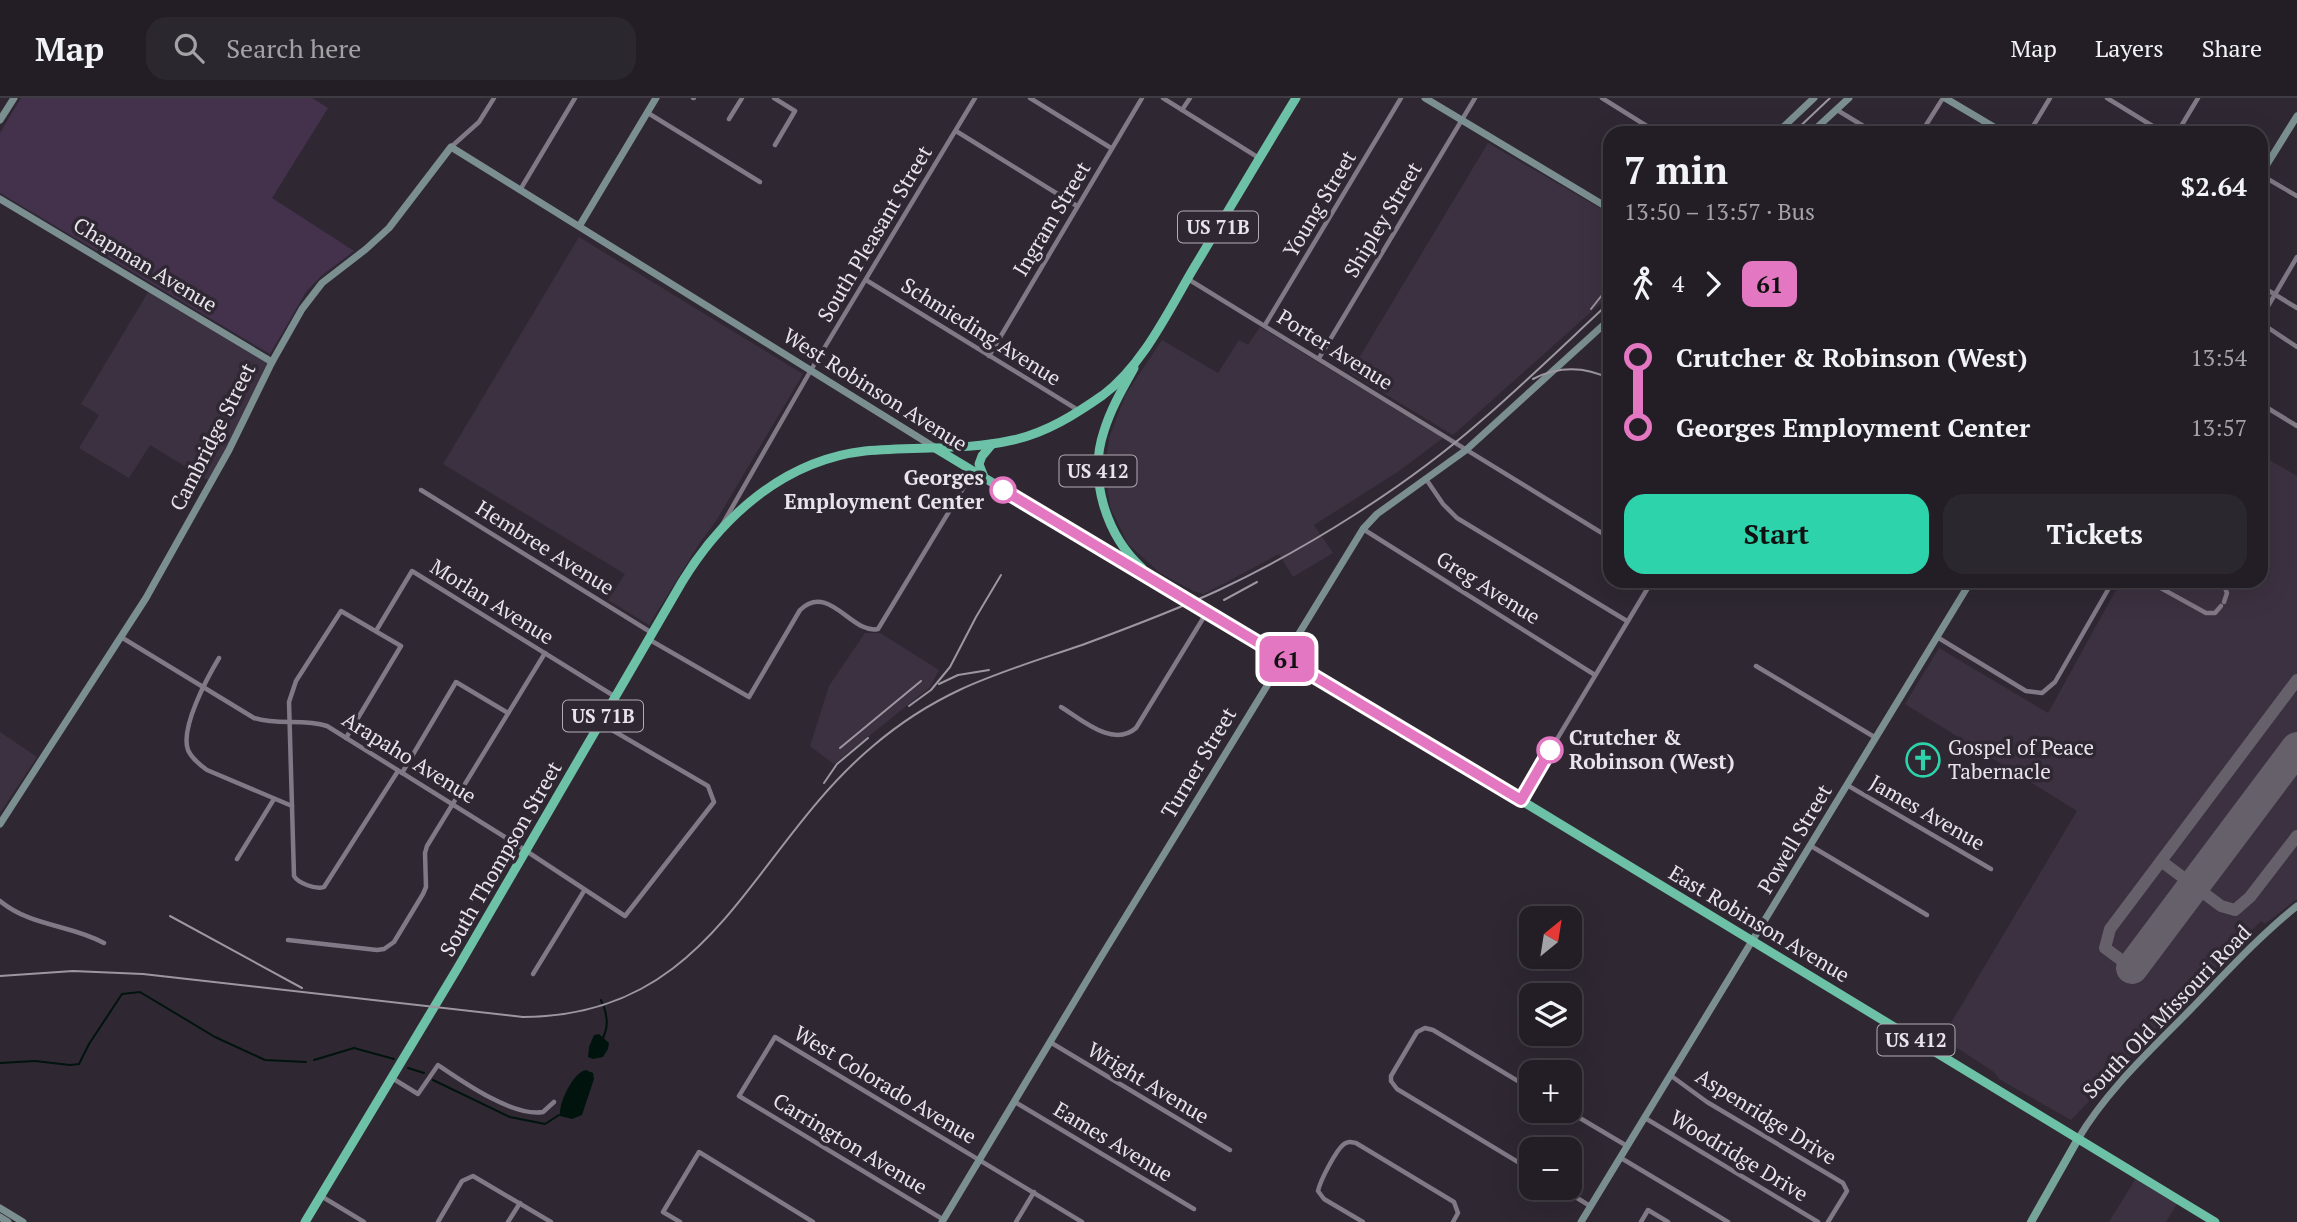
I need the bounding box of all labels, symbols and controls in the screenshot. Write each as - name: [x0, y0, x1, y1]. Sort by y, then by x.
- search box: [146, 17, 636, 80]
- text: Map: [35, 27, 104, 70]
- icon: search: [170, 29, 208, 67]
- text: Search here: [226, 31, 361, 65]
- text: Map: [2010, 32, 2057, 64]
- text: Layers: [2095, 32, 2164, 64]
- text: Share: [2202, 32, 2262, 64]
- street label: South Pleasant Street: [810, 140, 938, 327]
- street label: Young Street: [1276, 145, 1362, 262]
- text: 7 min: [1624, 145, 1728, 195]
- street label: Ingram Street: [1006, 156, 1096, 281]
- street label: Shipley Street: [1337, 156, 1428, 282]
- text: $2.64: [2181, 169, 2247, 203]
- text: 13:50 – 13:57 · Bus: [1624, 196, 1815, 227]
- street label: Chapman Avenue: [68, 210, 223, 318]
- road number: US 71B: [1178, 211, 1258, 242]
- icon: walk: [1624, 265, 1662, 303]
- icon: forward: [1694, 265, 1732, 303]
- text: 4: [1672, 268, 1684, 299]
- text: 61: [1756, 268, 1783, 300]
- street label: Schmieding Avenue: [896, 271, 1067, 392]
- street label: Porter Avenue: [1272, 302, 1399, 396]
- street label: West Robinson Avenue: [778, 321, 973, 457]
- text: Crutcher & Robinson (West): [1676, 340, 2027, 374]
- text: 13:54: [2190, 342, 2247, 373]
- street label: Cambridge Street: [163, 358, 262, 515]
- text: Georges Employment Center: [1676, 410, 2030, 444]
- text: 13:57: [2190, 412, 2247, 443]
- road number: US 412: [1060, 456, 1136, 486]
- place label: Georges Employment Center: [784, 463, 984, 515]
- marker: Georges Employment Center: [990, 477, 1016, 503]
- street label: Hembree Avenue: [471, 493, 620, 601]
- button: Start: [1624, 494, 1929, 574]
- button: Tickets: [1943, 494, 2247, 574]
- street label: Greg Avenue: [1431, 544, 1546, 630]
- street label: Morlan Avenue: [425, 552, 560, 650]
- line badge: 61: [1256, 636, 1318, 682]
- text: 61: [1273, 643, 1301, 675]
- road number: US 71B: [563, 701, 643, 732]
- street label: Turner Street: [1154, 702, 1242, 823]
- street label: Arapaho Avenue: [337, 705, 482, 810]
- place label: Crutcher & Robinson (West): [1569, 723, 1735, 775]
- place label: Gospel of Peace Tabernacle: [1948, 733, 2094, 785]
- marker: Crutcher & Robinson (West): [1537, 737, 1563, 763]
- church icon: Gospel of Peace Tabernacle: [1904, 741, 1942, 779]
- street label: South Thompson Street: [433, 755, 568, 961]
- street label: James Avenue: [1865, 768, 1990, 857]
- street label: Powell Street: [1751, 779, 1838, 898]
- street label: East Robinson Avenue: [1664, 858, 1855, 988]
- north arrow: [1519, 906, 1582, 970]
- map controls: [1519, 906, 1582, 1200]
- street label: South Old Missouri Road: [2076, 918, 2257, 1104]
- button: layers: [1519, 983, 1582, 1046]
- street label: West Colorado Avenue: [789, 1018, 982, 1150]
- road number: US 412: [1878, 1024, 1954, 1056]
- street label: Wright Avenue: [1082, 1035, 1215, 1129]
- button: +: [1519, 1060, 1582, 1123]
- street label: Aspenridge Drive: [1691, 1062, 1842, 1171]
- street label: Carrington Avenue: [768, 1086, 933, 1200]
- street label: Eames Avenue: [1049, 1095, 1178, 1188]
- street label: Woodridge Drive: [1665, 1103, 1814, 1207]
- button: −: [1519, 1137, 1582, 1200]

